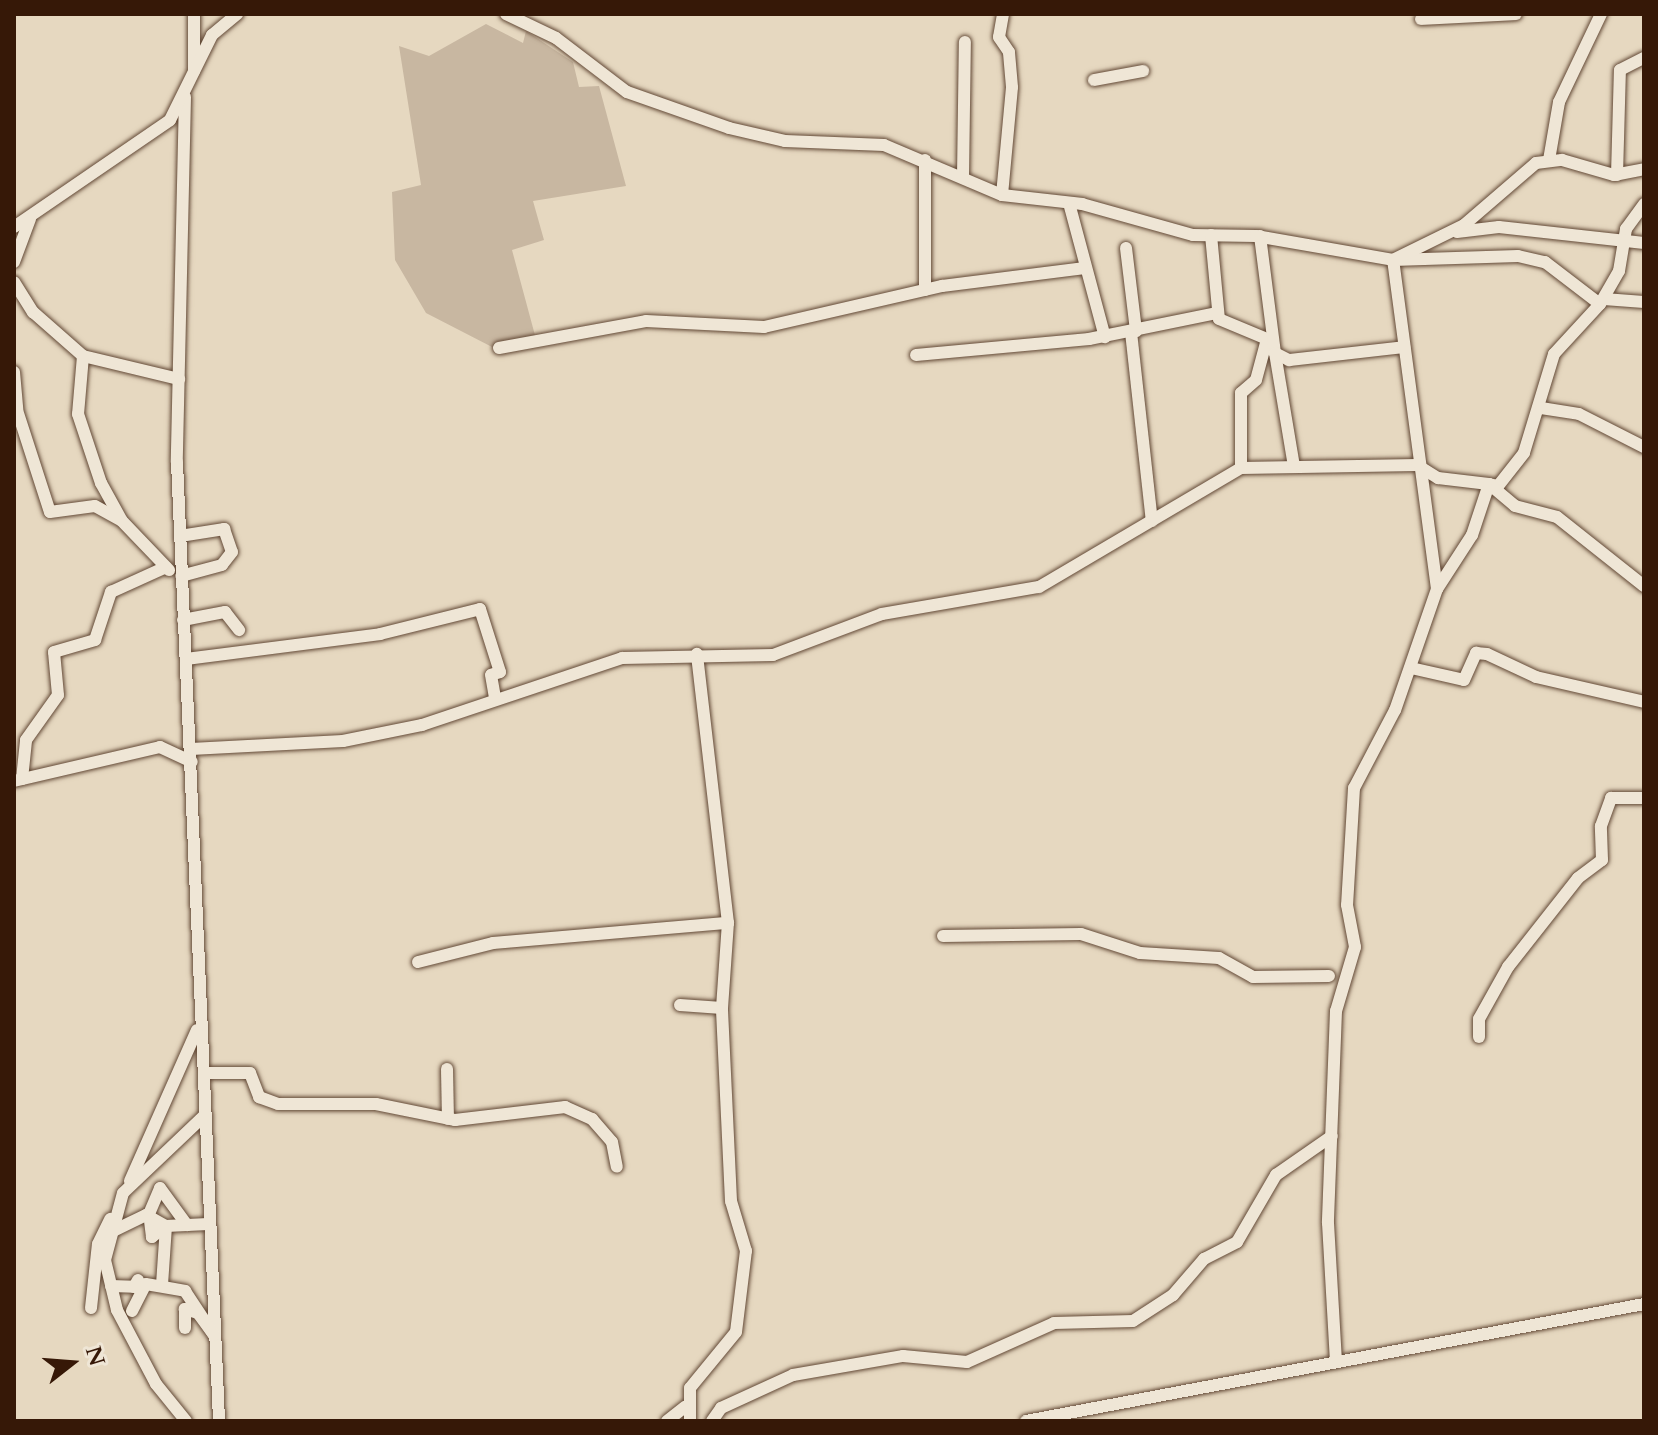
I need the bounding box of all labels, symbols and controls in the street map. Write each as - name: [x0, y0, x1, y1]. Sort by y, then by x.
- north arrow: [32, 1323, 112, 1403]
- text: N: [78, 1342, 112, 1369]

